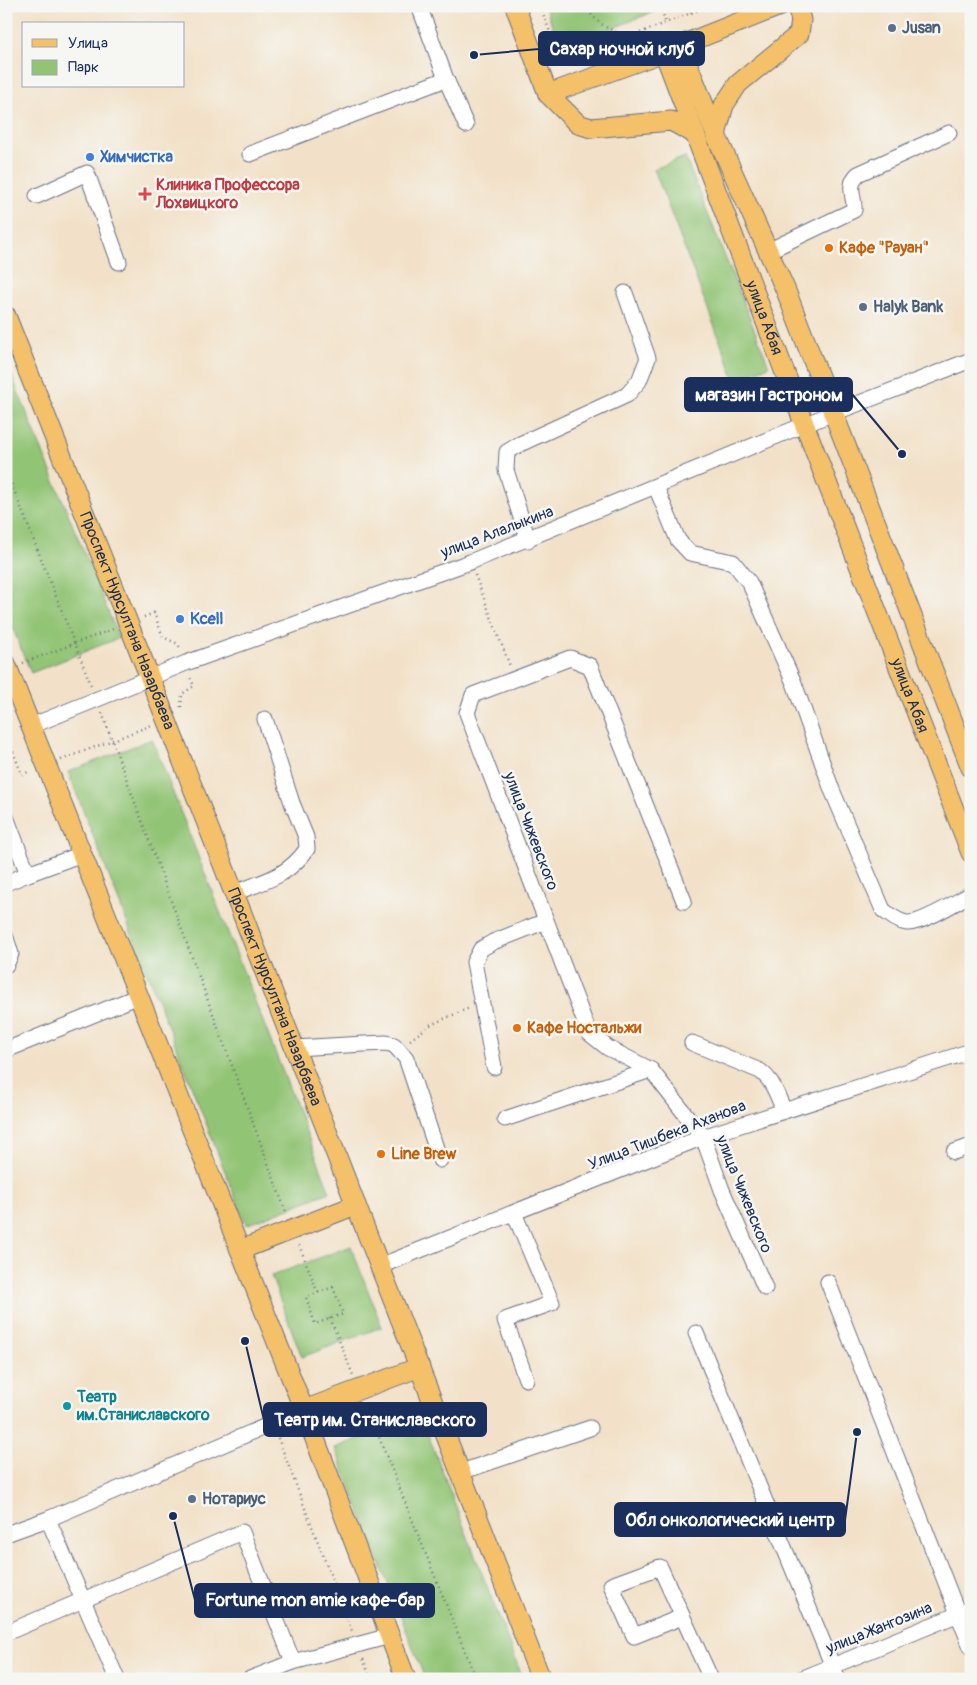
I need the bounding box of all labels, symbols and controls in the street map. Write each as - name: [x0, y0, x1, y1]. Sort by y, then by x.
- place label: Jusan: [902, 18, 941, 38]
- legend: [22, 22, 185, 88]
- marker: Jusan: [886, 22, 898, 34]
- callout: Сахар ночной клуб: [539, 32, 704, 65]
- text: Улица: [68, 34, 108, 53]
- text: Сахар ночной клуб: [550, 38, 695, 61]
- text: Парк: [68, 58, 99, 77]
- place label: Химчистка: [100, 147, 174, 167]
- marker: Химчистка: [84, 151, 96, 163]
- place label: Клиника Профессора Лохвицкого: [155, 175, 300, 213]
- marker: Клиника Профессора Лохвицкого: [138, 187, 152, 201]
- place label: Кафе "Рауан": [839, 238, 929, 258]
- marker: Кафе "Рауан": [823, 242, 835, 254]
- street label: улица Абая: [741, 277, 787, 358]
- place label: Halyk Bank: [873, 297, 943, 317]
- marker: Halyk Bank: [857, 301, 869, 313]
- callout: магазин Гастроном: [685, 378, 852, 411]
- text: магазин Гастроном: [695, 384, 843, 407]
- street label: улица Алалыкина: [437, 501, 556, 563]
- street label: Проспект Нурсултана Назарбаева: [75, 509, 179, 732]
- place label: Kcell: [190, 609, 223, 629]
- marker: Kcell: [174, 613, 186, 625]
- street label: улица Абая: [886, 655, 933, 736]
- street label: улица Чижевского: [499, 768, 563, 893]
- street label: Проспект Нурсултана Назарбаева: [223, 885, 326, 1109]
- place label: Кафе Ностальжи: [527, 1018, 642, 1038]
- marker: Кафе Ностальжи: [511, 1022, 523, 1034]
- street label: Улица Тишбека Аханова: [585, 1096, 749, 1174]
- street label: улица Чижевского: [711, 1131, 777, 1256]
- place label: Line Brew: [391, 1144, 456, 1164]
- marker: Line Brew: [375, 1148, 387, 1160]
- place label: Театр им.Станиславского: [76, 1387, 210, 1425]
- marker: Театр им.Станиславского: [61, 1400, 73, 1412]
- callout: Театр им. Станиславского: [264, 1403, 486, 1436]
- text: Театр им. Станиславского: [273, 1409, 476, 1432]
- place label: Нотариус: [202, 1489, 266, 1509]
- marker: Нотариус: [186, 1493, 198, 1505]
- callout: Обл онкологический центр: [615, 1503, 845, 1536]
- text: Обл онкологический центр: [625, 1509, 835, 1532]
- callout: Fortune mon amie кафе-бар: [195, 1584, 434, 1617]
- text: Fortune mon amie кафе-бар: [205, 1589, 425, 1612]
- street label: улица Жангозина: [822, 1598, 935, 1659]

